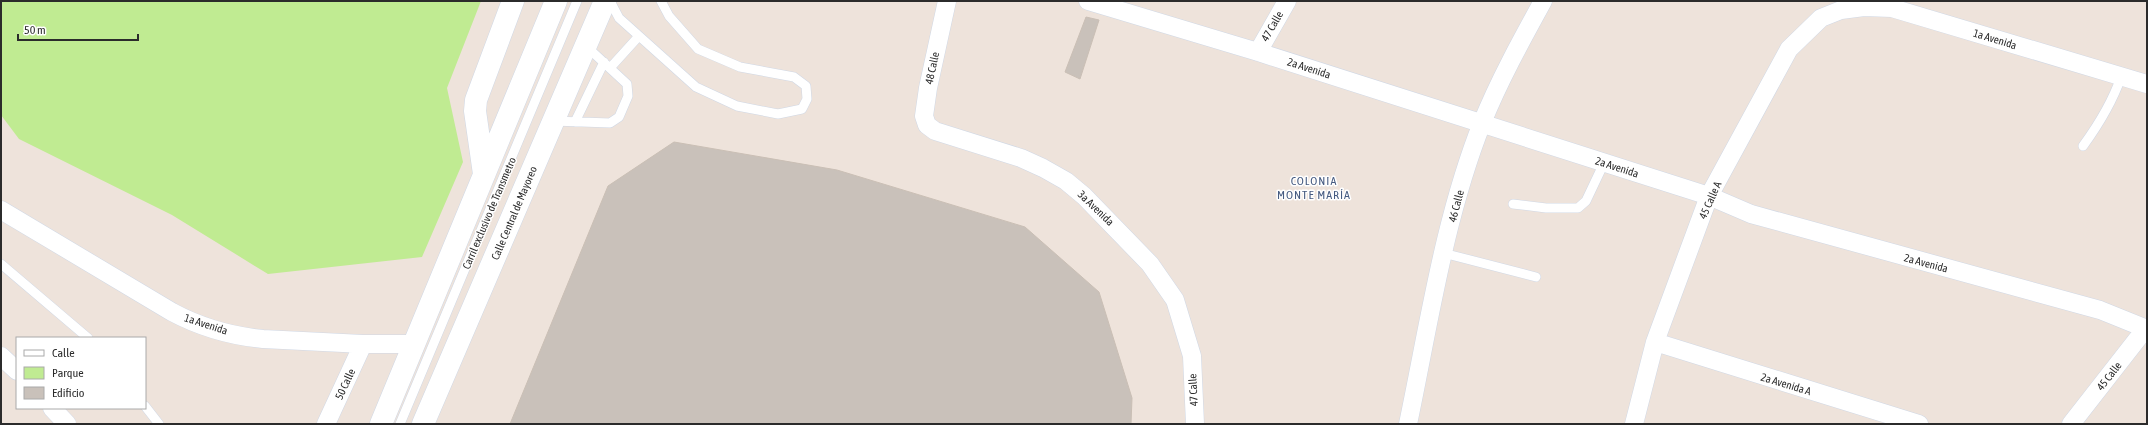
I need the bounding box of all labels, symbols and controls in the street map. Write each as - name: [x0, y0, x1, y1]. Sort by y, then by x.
- street label: 47 Calle: [1259, 9, 1285, 43]
- scale bar: [18, 16, 138, 42]
- text: 50 m: [24, 23, 46, 37]
- street label: 1a Avenida: [1972, 27, 2018, 51]
- street label: 48 Calle: [923, 51, 941, 85]
- street label: 2a Avenida: [1286, 55, 1332, 81]
- street label: 2a Avenida: [1594, 154, 1640, 180]
- street label: Carril exclusivo de Transmetro: [460, 155, 518, 271]
- street label: Calle Central de Mayoreo: [489, 164, 539, 262]
- district label: COLONIA MONTE MARÍA: [1277, 174, 1351, 202]
- street label: 45 Calle A: [1696, 179, 1724, 220]
- street label: 3a Avenida: [1076, 188, 1116, 228]
- street label: 46 Calle: [1446, 189, 1466, 223]
- street label: 2a Avenida: [1903, 251, 1949, 275]
- street label: 1a Avenida: [183, 311, 229, 337]
- legend: [16, 337, 146, 409]
- text: Calle: [52, 346, 75, 360]
- street label: 45 Calle: [2094, 359, 2124, 393]
- text: Parque: [52, 366, 84, 380]
- street label: 50 Calle: [333, 367, 357, 401]
- street label: 2a Avenida A: [1760, 371, 1813, 397]
- street label: 47 Calle: [1186, 373, 1200, 407]
- text: Edificio: [52, 386, 85, 400]

